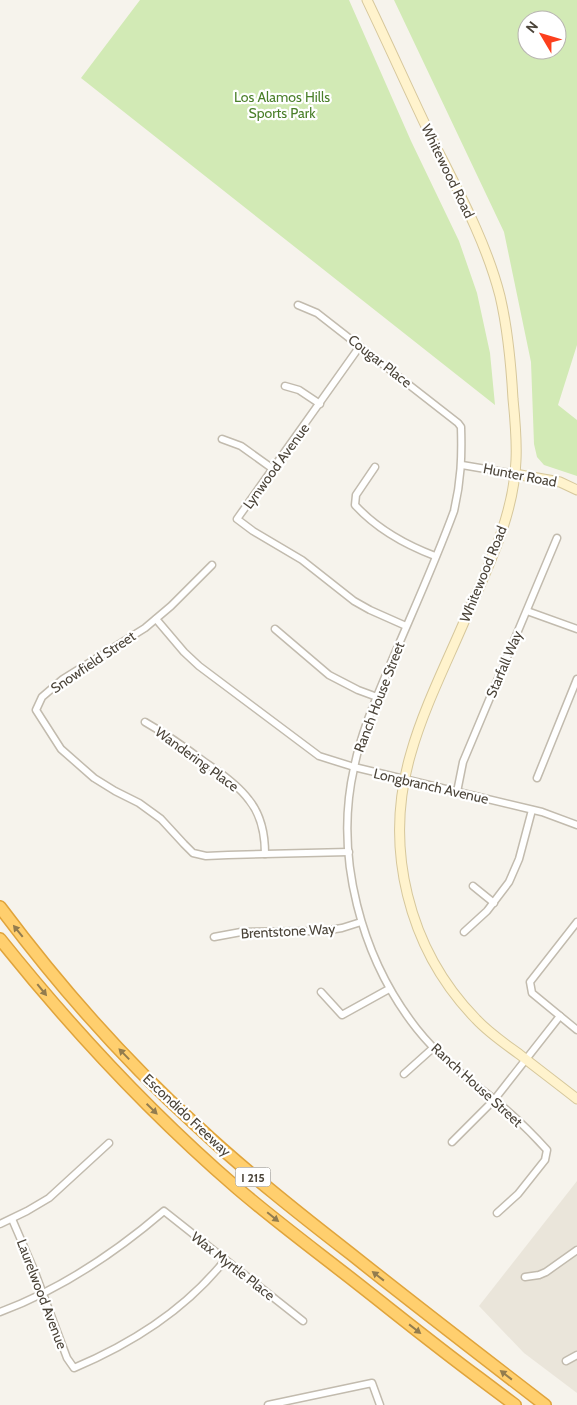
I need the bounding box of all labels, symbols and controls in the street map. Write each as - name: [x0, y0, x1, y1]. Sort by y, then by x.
- north arrow: [517, 10, 567, 60]
- text: N: [522, 18, 542, 36]
- park label: Los Alamos Hills Sports Park: [234, 88, 330, 122]
- street label: Whitewood Road: [417, 121, 479, 221]
- street label: Cougar Place: [344, 330, 416, 392]
- street label: Lynwood Avenue: [239, 420, 313, 512]
- street label: Hunter Road: [482, 459, 558, 491]
- street label: Whitewood Road: [455, 523, 511, 625]
- street label: Snowfield Street: [47, 627, 139, 697]
- street label: Starfall Way: [482, 628, 526, 700]
- street label: Ranch House Street: [350, 639, 408, 755]
- street label: Wandering Place: [152, 723, 242, 795]
- street label: Longbranch Avenue: [372, 764, 490, 808]
- street label: Brentstone Way: [240, 920, 336, 942]
- one-way arrow: [12, 925, 23, 938]
- one-way arrow: [36, 983, 47, 996]
- street label: Ranch House Street: [428, 1039, 527, 1131]
- one-way arrow: [118, 1048, 130, 1060]
- street label: Escondido Freeway: [139, 1070, 235, 1160]
- one-way arrow: [146, 1103, 158, 1115]
- road number: I 215: [236, 1168, 270, 1186]
- one-way arrow: [267, 1212, 280, 1222]
- street label: Wax Myrtle Place: [188, 1228, 278, 1304]
- street label: Laurelwood Avenue: [13, 1236, 71, 1352]
- one-way arrow: [372, 1270, 385, 1281]
- one-way arrow: [408, 1323, 421, 1334]
- one-way arrow: [499, 1370, 513, 1380]

